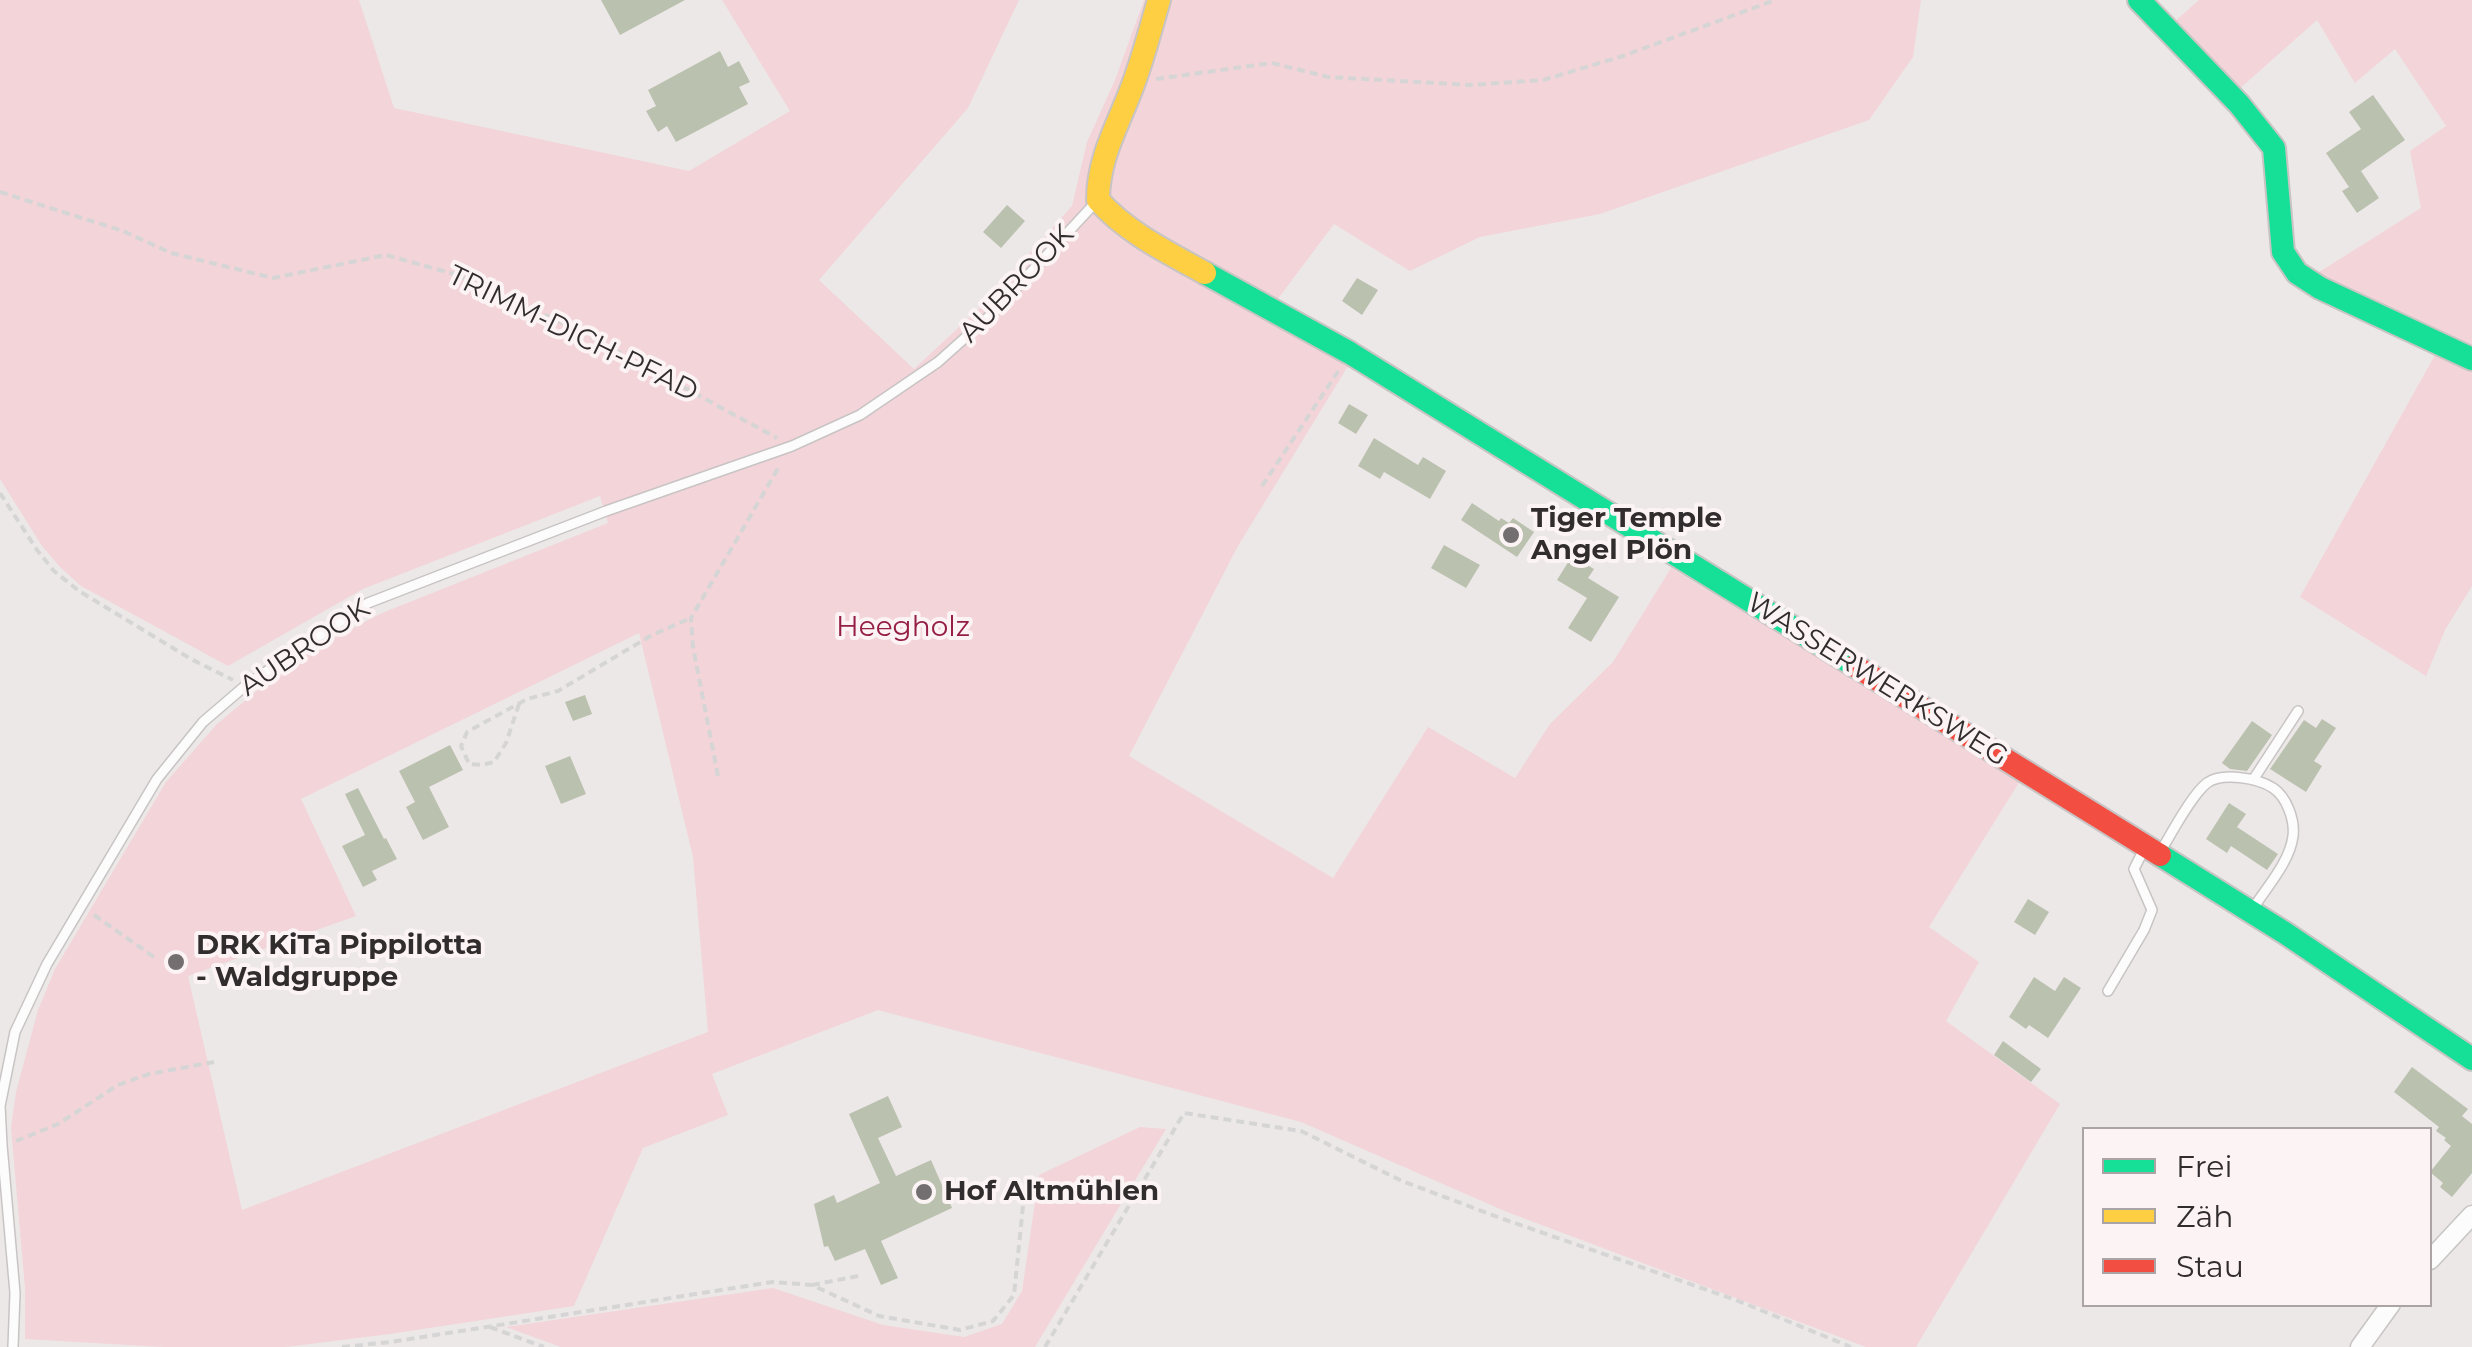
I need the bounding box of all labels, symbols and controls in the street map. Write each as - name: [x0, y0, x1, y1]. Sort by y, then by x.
- street label: AUBROOK: [953, 218, 1081, 350]
- street label: TRIMM-DICH-PFAD: [443, 259, 703, 409]
- place label: Tiger Temple Angel Plön: [1531, 502, 1722, 568]
- marker: Tiger Temple Angel Plön: [1500, 524, 1522, 546]
- street label: WASSERWERKSWEG: [1740, 586, 2014, 774]
- street label: AUBROOK: [233, 592, 377, 704]
- park label: Heegholz: [836, 611, 970, 645]
- place label: DRK KiTa Pippilotta - Waldgruppe: [196, 929, 483, 995]
- marker: DRK KiTa Pippilotta - Waldgruppe: [165, 951, 187, 973]
- legend: [2082, 1127, 2432, 1307]
- text: Frei: [2176, 1148, 2233, 1185]
- place label: Hof Altmühlen: [944, 1175, 1159, 1209]
- marker: Hof Altmühlen: [913, 1181, 935, 1203]
- text: Zäh: [2176, 1198, 2234, 1235]
- text: Stau: [2176, 1248, 2244, 1285]

